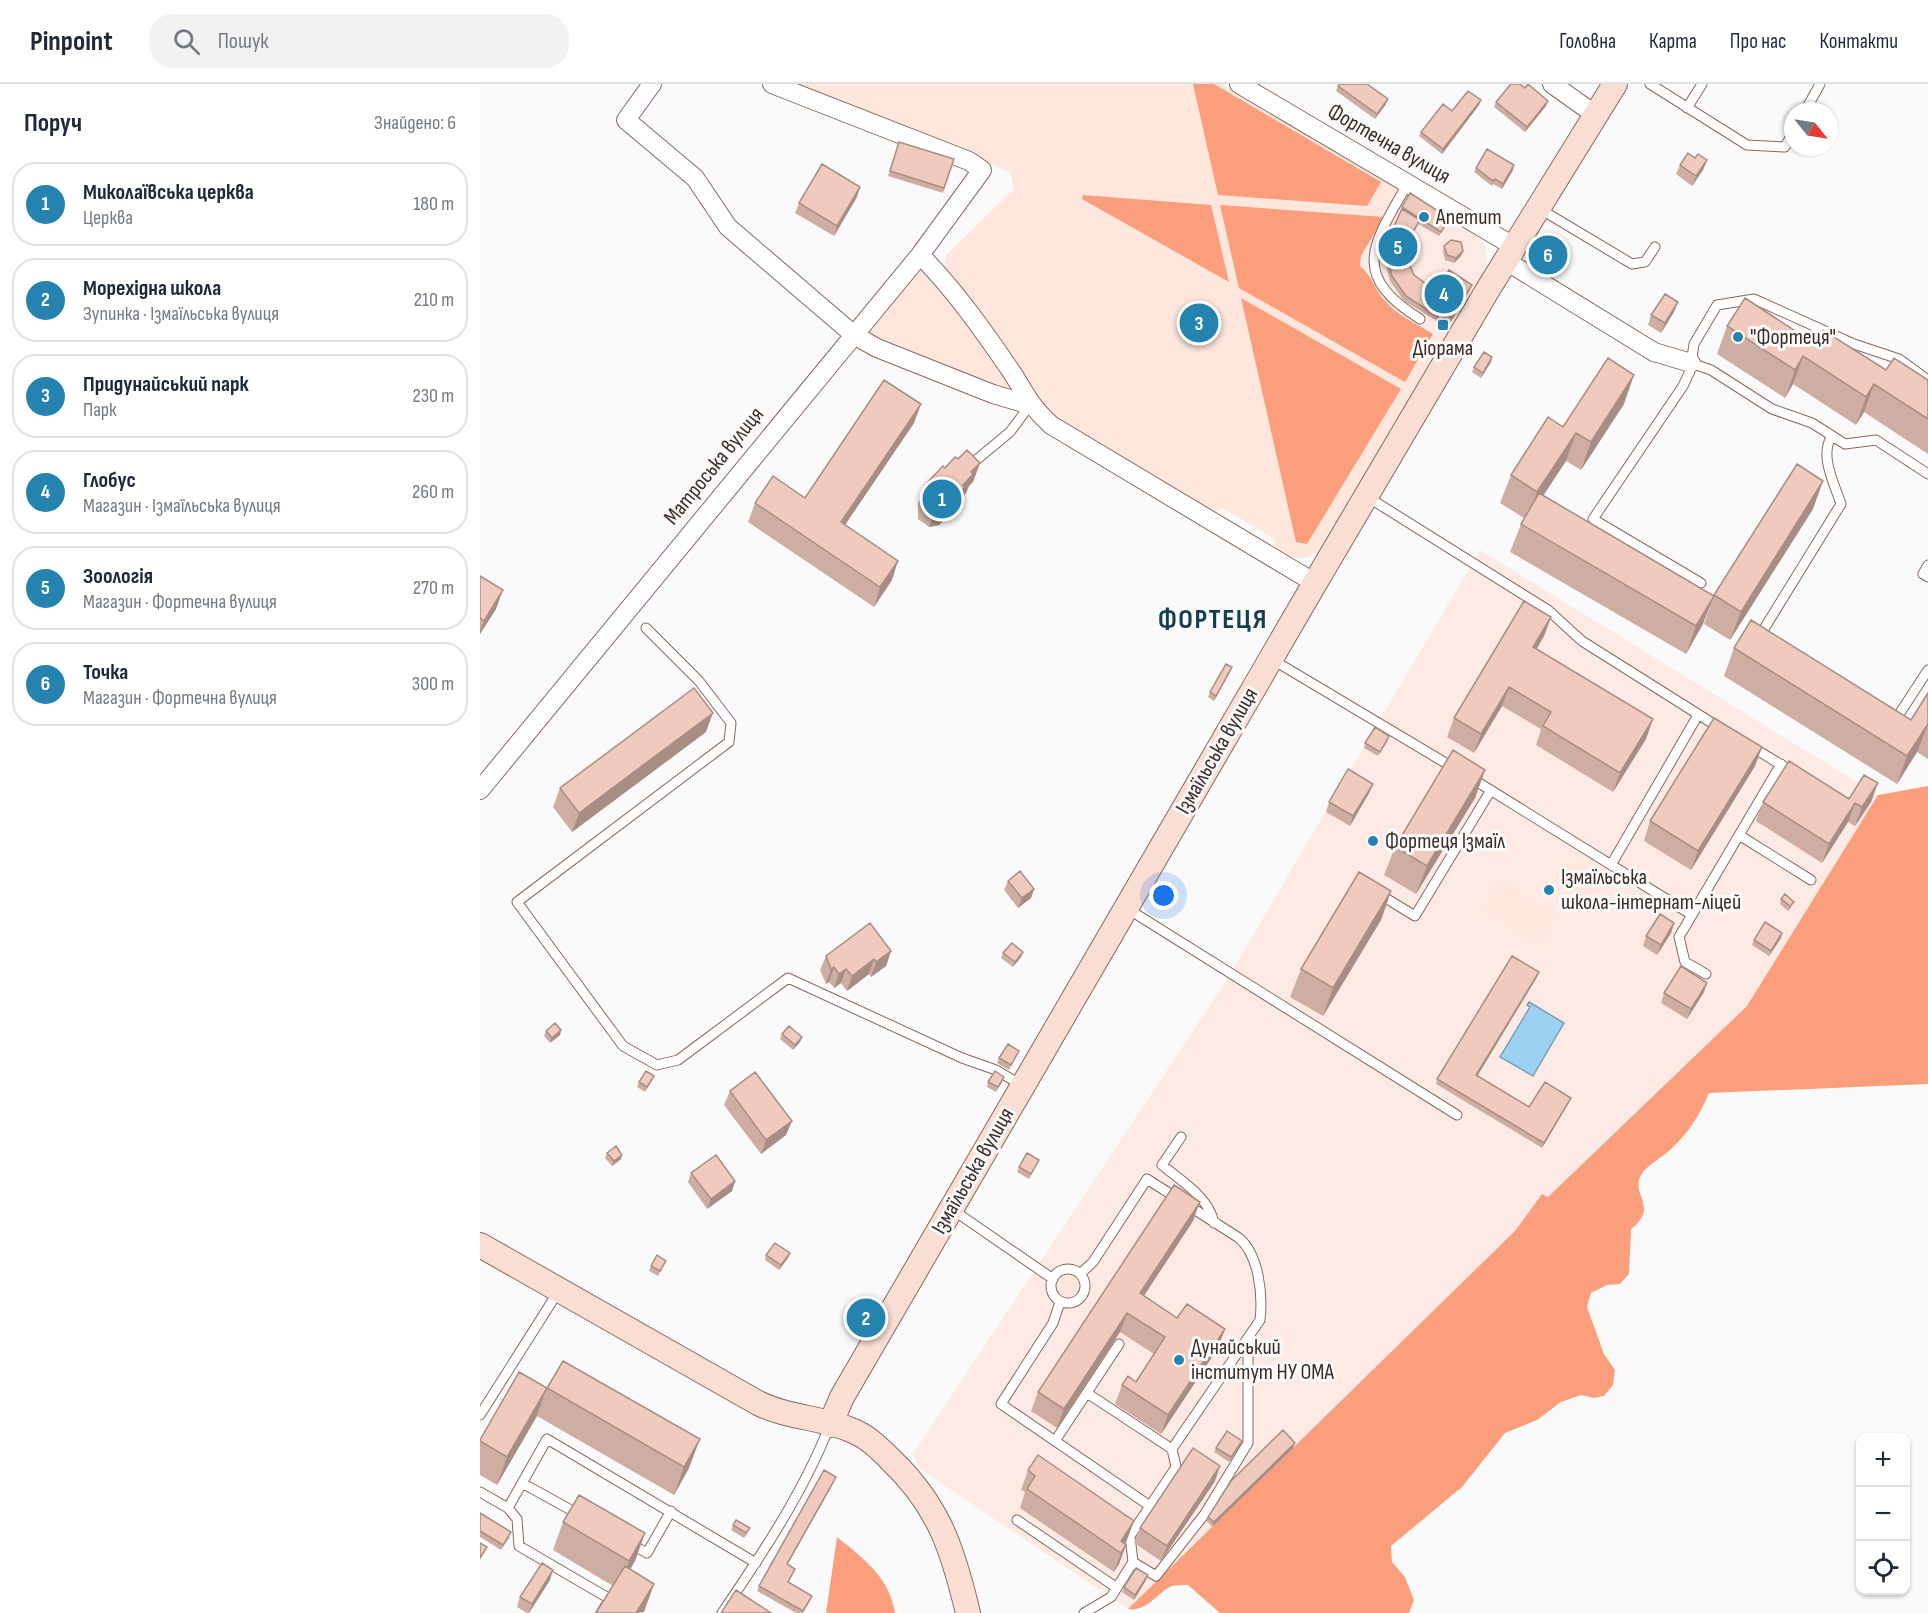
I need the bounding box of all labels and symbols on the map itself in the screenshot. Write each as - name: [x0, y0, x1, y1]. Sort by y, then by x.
- street label: Фортечна вулиця: [1323, 98, 1455, 190]
- north arrow: [1784, 102, 1838, 156]
- place label: Апетит: [1435, 204, 1502, 231]
- marker: Апетит: [1417, 210, 1431, 224]
- pin: 5: [1378, 224, 1418, 270]
- pin: 6: [1528, 232, 1568, 278]
- pin: 4: [1424, 272, 1464, 316]
- pin: 3: [1180, 300, 1218, 346]
- marker: Діорама: [1436, 318, 1450, 332]
- place label: "Фортеця": [1750, 324, 1836, 351]
- marker: "Фортеця": [1731, 330, 1745, 344]
- place label: Діорама: [1413, 335, 1473, 362]
- street label: Матроська вулиця: [658, 402, 770, 530]
- pin: 1: [922, 476, 962, 522]
- district label: ФОРТЕЦЯ: [1158, 603, 1268, 636]
- street label: Ізмаїльська вулиця: [1170, 683, 1264, 819]
- place label: Фортеця Ізмаїл: [1385, 828, 1505, 855]
- marker: Фортеця Ізмаїл: [1366, 834, 1380, 848]
- place label: Ізмаїльська школа-інтернат-ліцей: [1561, 864, 1741, 916]
- your location: [1149, 881, 1178, 910]
- marker: Ізмаїльська школа-інтернат-ліцей: [1542, 883, 1556, 897]
- street label: Ізмаїльська вулиця: [926, 1103, 1020, 1239]
- pin: 2: [846, 1296, 886, 1340]
- place label: Дунайський інститут НУ ОМА: [1191, 1334, 1334, 1386]
- marker: Дунайський інститут НУ ОМА: [1172, 1353, 1186, 1367]

